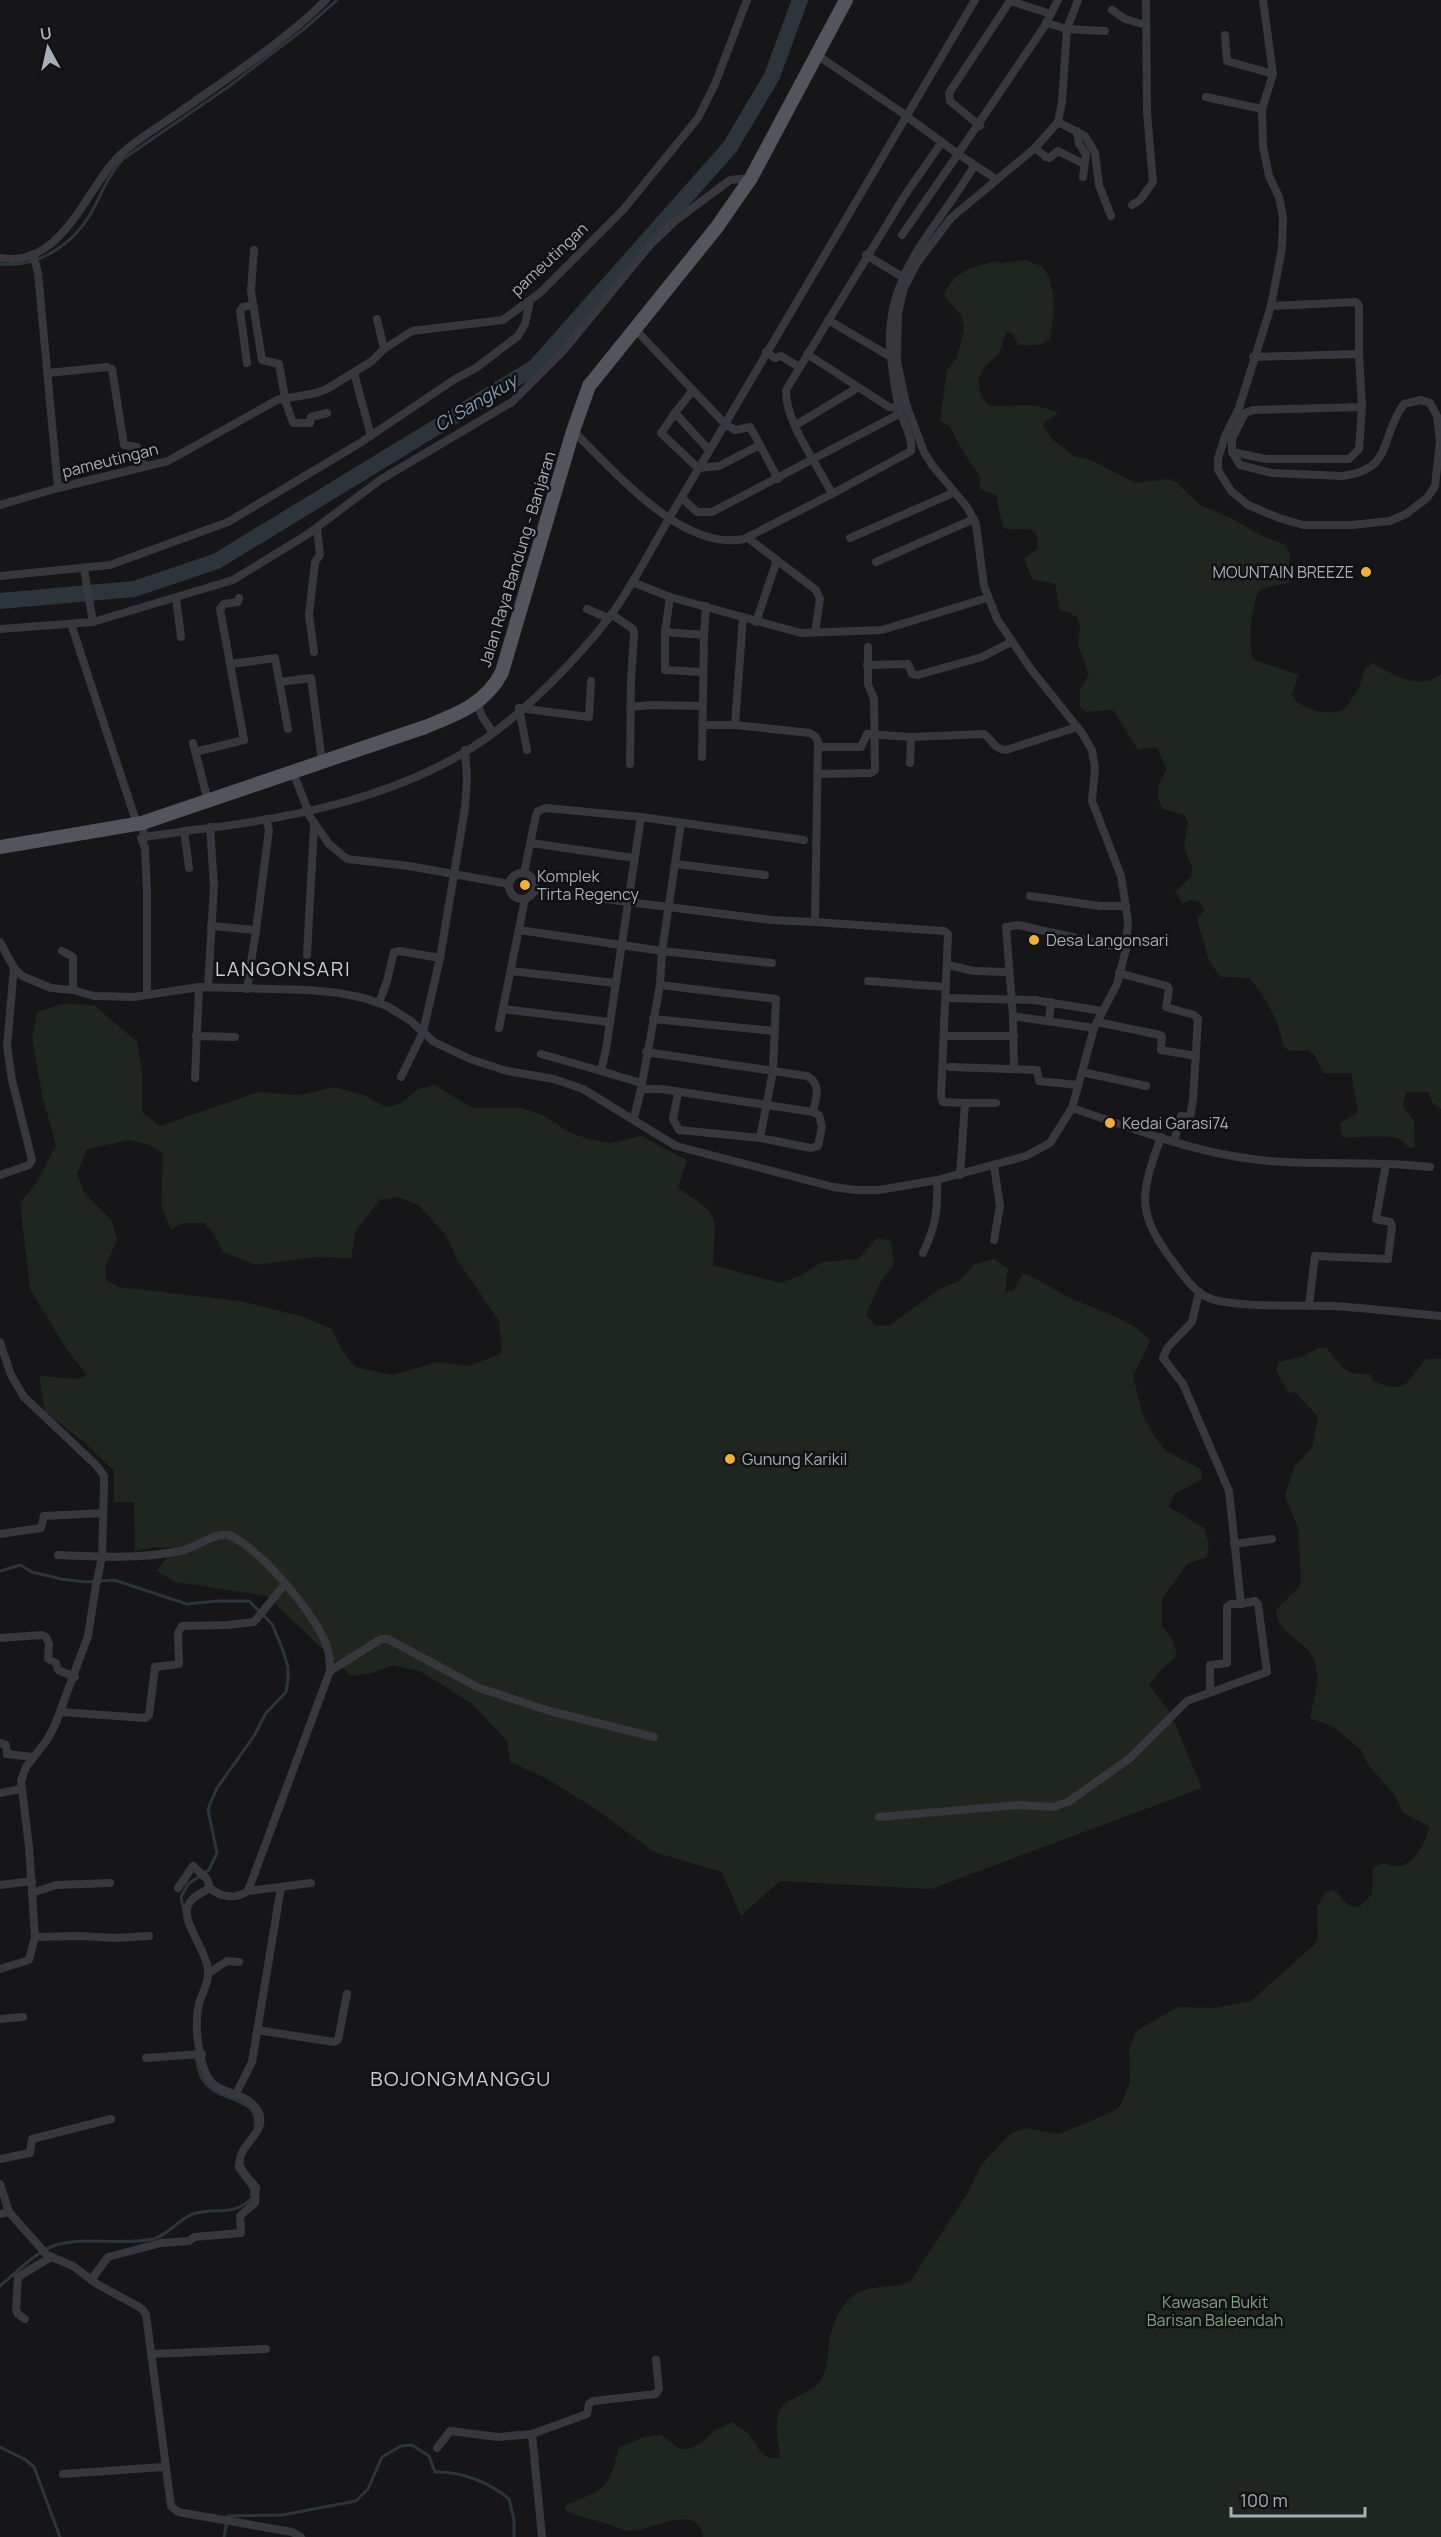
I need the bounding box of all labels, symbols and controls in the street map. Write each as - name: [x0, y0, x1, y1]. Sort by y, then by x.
- north arrow: [18, 18, 78, 78]
- text: U: [39, 21, 53, 45]
- street label: pameutingan: [506, 217, 592, 301]
- water label: Ci Sangkuy: [430, 367, 523, 436]
- street label: pameutingan: [60, 437, 160, 483]
- street label: Jalan Raya Bandung - Banjaran: [474, 448, 560, 670]
- place label: MOUNTAIN BREEZE: [1212, 561, 1354, 583]
- marker: MOUNTAIN BREEZE: [1359, 565, 1373, 579]
- place label: Komplek Tirta Regency: [537, 865, 640, 905]
- marker: Komplek Tirta Regency: [518, 878, 532, 892]
- place label: Desa Langonsari: [1046, 929, 1168, 951]
- marker: Desa Langonsari: [1027, 933, 1041, 947]
- district label: LANGONSARI: [215, 955, 351, 982]
- place label: Kedai Garasi74: [1122, 1112, 1229, 1134]
- marker: Kedai Garasi74: [1103, 1116, 1117, 1130]
- place label: Gunung Karikil: [742, 1448, 847, 1470]
- marker: Gunung Karikil: [723, 1452, 737, 1466]
- district label: BOJONGMANGGU: [370, 2065, 552, 2092]
- park label: Kawasan Bukit Barisan Baleendah: [1147, 2291, 1283, 2331]
- scale bar: [1231, 2480, 1364, 2518]
- text: 100 m: [1240, 2488, 1288, 2512]

